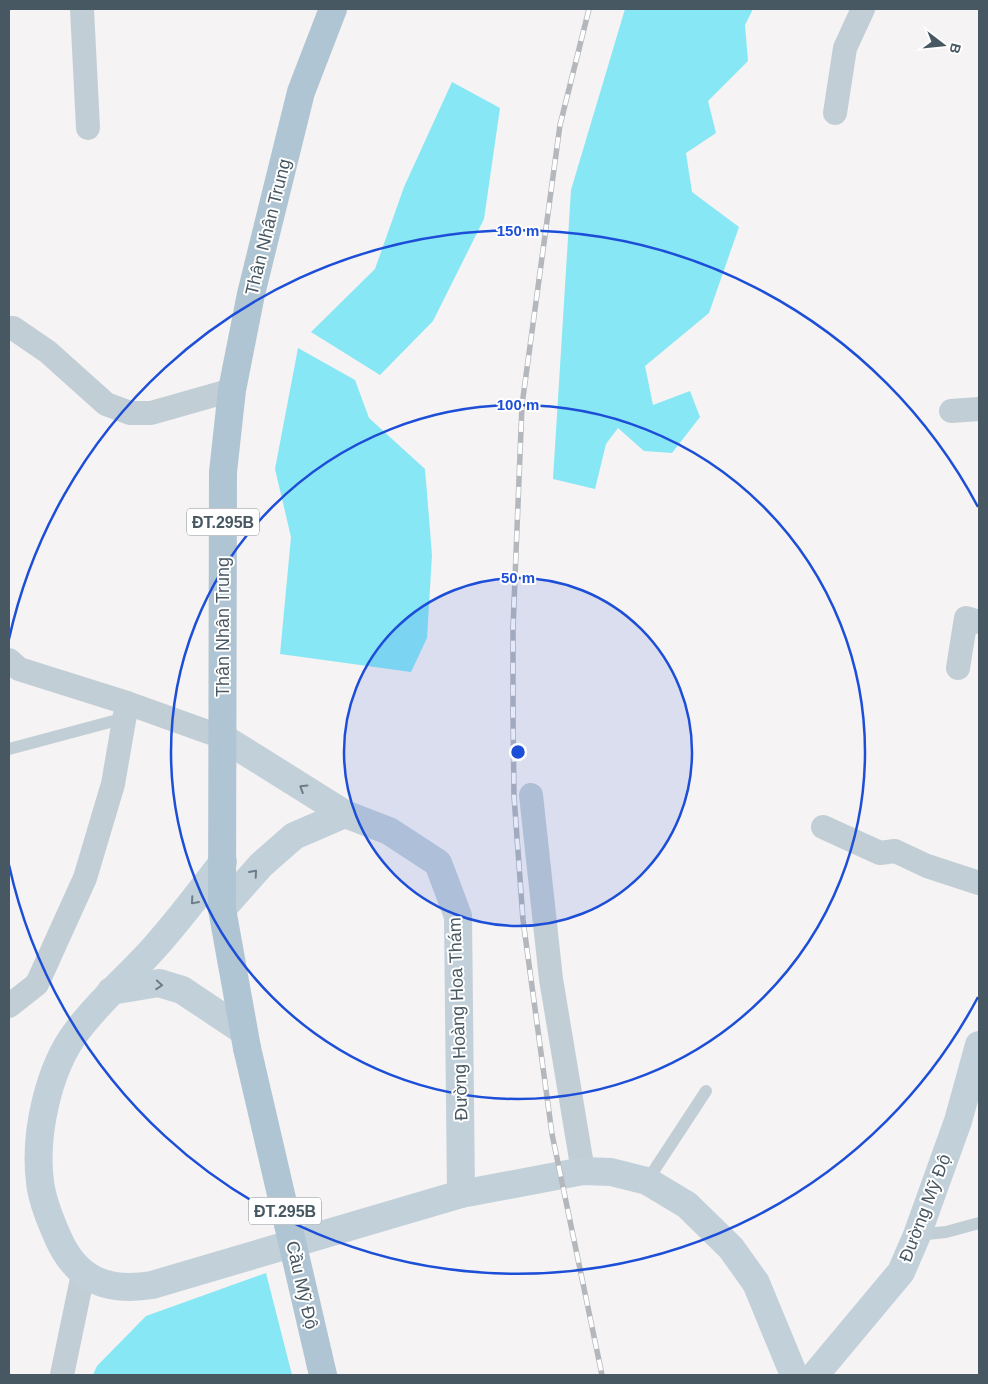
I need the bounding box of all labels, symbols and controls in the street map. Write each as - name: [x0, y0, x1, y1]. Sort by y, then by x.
- north arrow: [918, 20, 968, 70]
- text: B: [946, 42, 965, 56]
- street label: Thân Nhân Trung: [241, 157, 295, 297]
- text: 150 m: [497, 222, 539, 239]
- text: 100 m: [497, 396, 539, 413]
- road number: ĐT.295B: [187, 508, 259, 536]
- street label: Thân Nhân Trung: [213, 557, 233, 697]
- text: 50 m: [501, 569, 535, 586]
- centre of rings: [509, 743, 527, 761]
- one-way arrow: [300, 785, 309, 794]
- one-way arrow: [248, 869, 257, 878]
- one-way arrow: [190, 895, 199, 904]
- street label: Đường Hoàng Hoa Thám: [444, 917, 472, 1121]
- one-way arrow: [155, 979, 163, 990]
- street label: Đường Mỹ Độ: [895, 1151, 955, 1265]
- road number: ĐT.295B: [249, 1198, 321, 1224]
- street label: Cầu Mỹ Độ: [282, 1239, 322, 1331]

